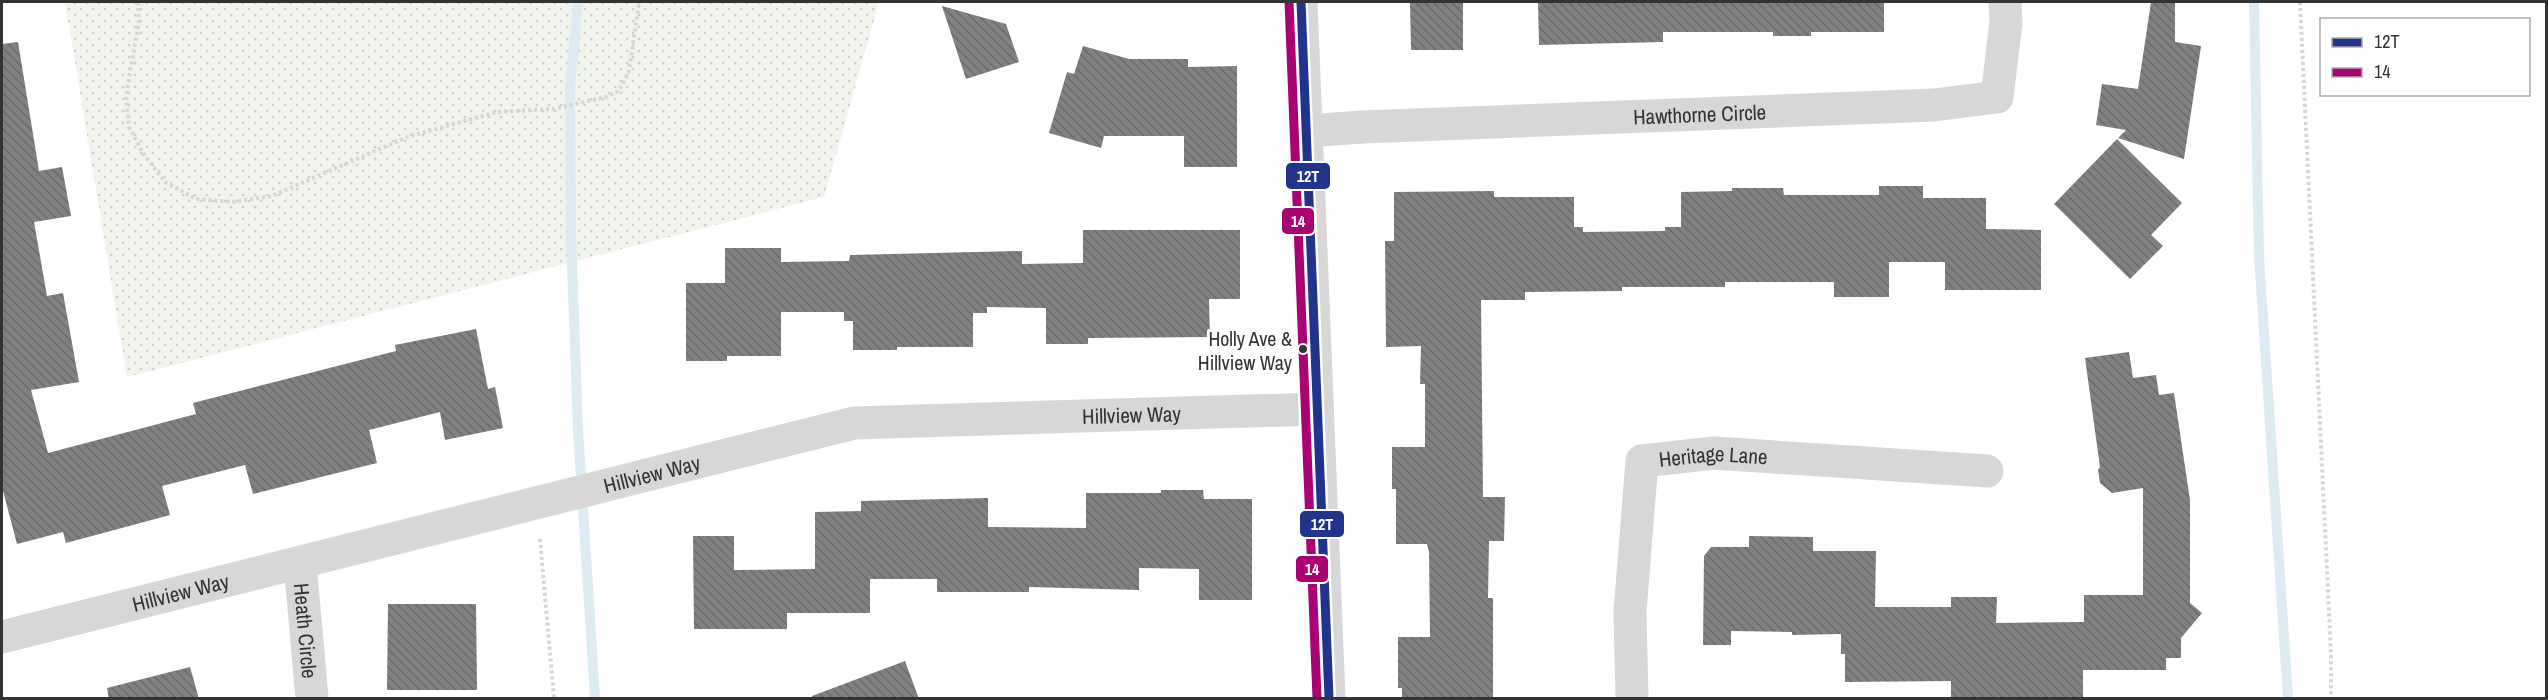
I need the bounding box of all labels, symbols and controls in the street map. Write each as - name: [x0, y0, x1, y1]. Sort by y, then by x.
- legend: [2320, 18, 2530, 96]
- text: 12T: [2374, 29, 2399, 54]
- text: 14: [2374, 59, 2390, 84]
- street label: Hawthorne Circle: [1633, 97, 1767, 131]
- line badge: 12T: [1285, 162, 1331, 190]
- text: 12T: [1297, 165, 1319, 187]
- line badge: 14: [1281, 207, 1315, 235]
- text: 14: [1291, 210, 1306, 232]
- place label: Holly Ave & Hillview Way: [1198, 325, 1293, 376]
- marker: Holly Ave & Hillview Way: [1297, 343, 1309, 355]
- street label: Hillview Way: [1082, 399, 1182, 431]
- street label: Heritage Lane: [1657, 438, 1768, 474]
- street label: Hillview Way: [600, 448, 704, 500]
- line badge: 12T: [1299, 510, 1345, 538]
- text: 12T: [1311, 513, 1333, 535]
- line badge: 14: [1295, 555, 1329, 583]
- text: 14: [1305, 558, 1320, 580]
- street label: Hillview Way: [129, 566, 232, 618]
- street label: Heath Circle: [287, 582, 325, 680]

